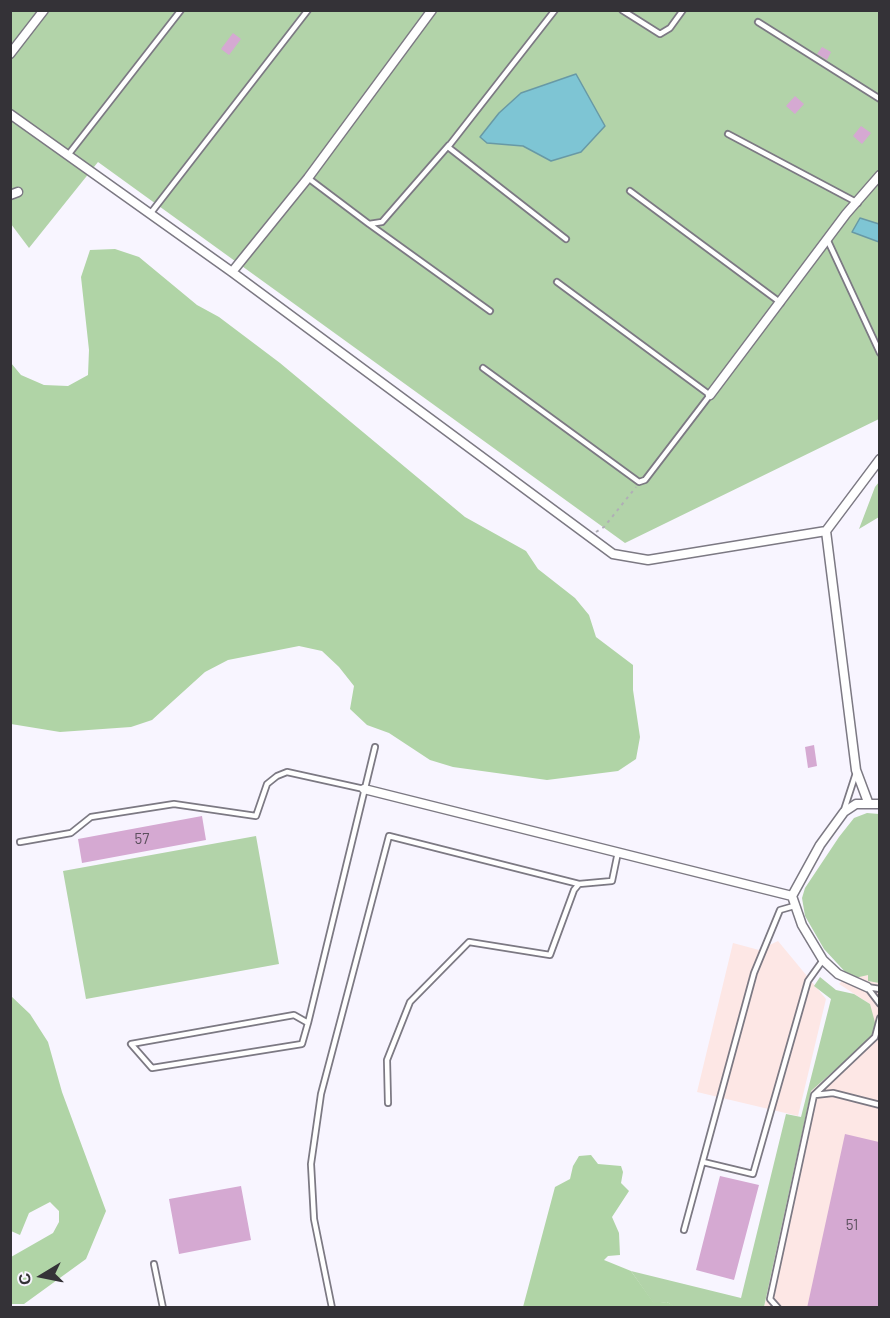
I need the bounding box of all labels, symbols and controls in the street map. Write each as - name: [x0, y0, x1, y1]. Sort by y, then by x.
- house number: 57: [135, 830, 149, 848]
- house number: 51: [846, 1216, 858, 1234]
- north arrow: [12, 1246, 72, 1306]
- text: С: [13, 1272, 34, 1287]

